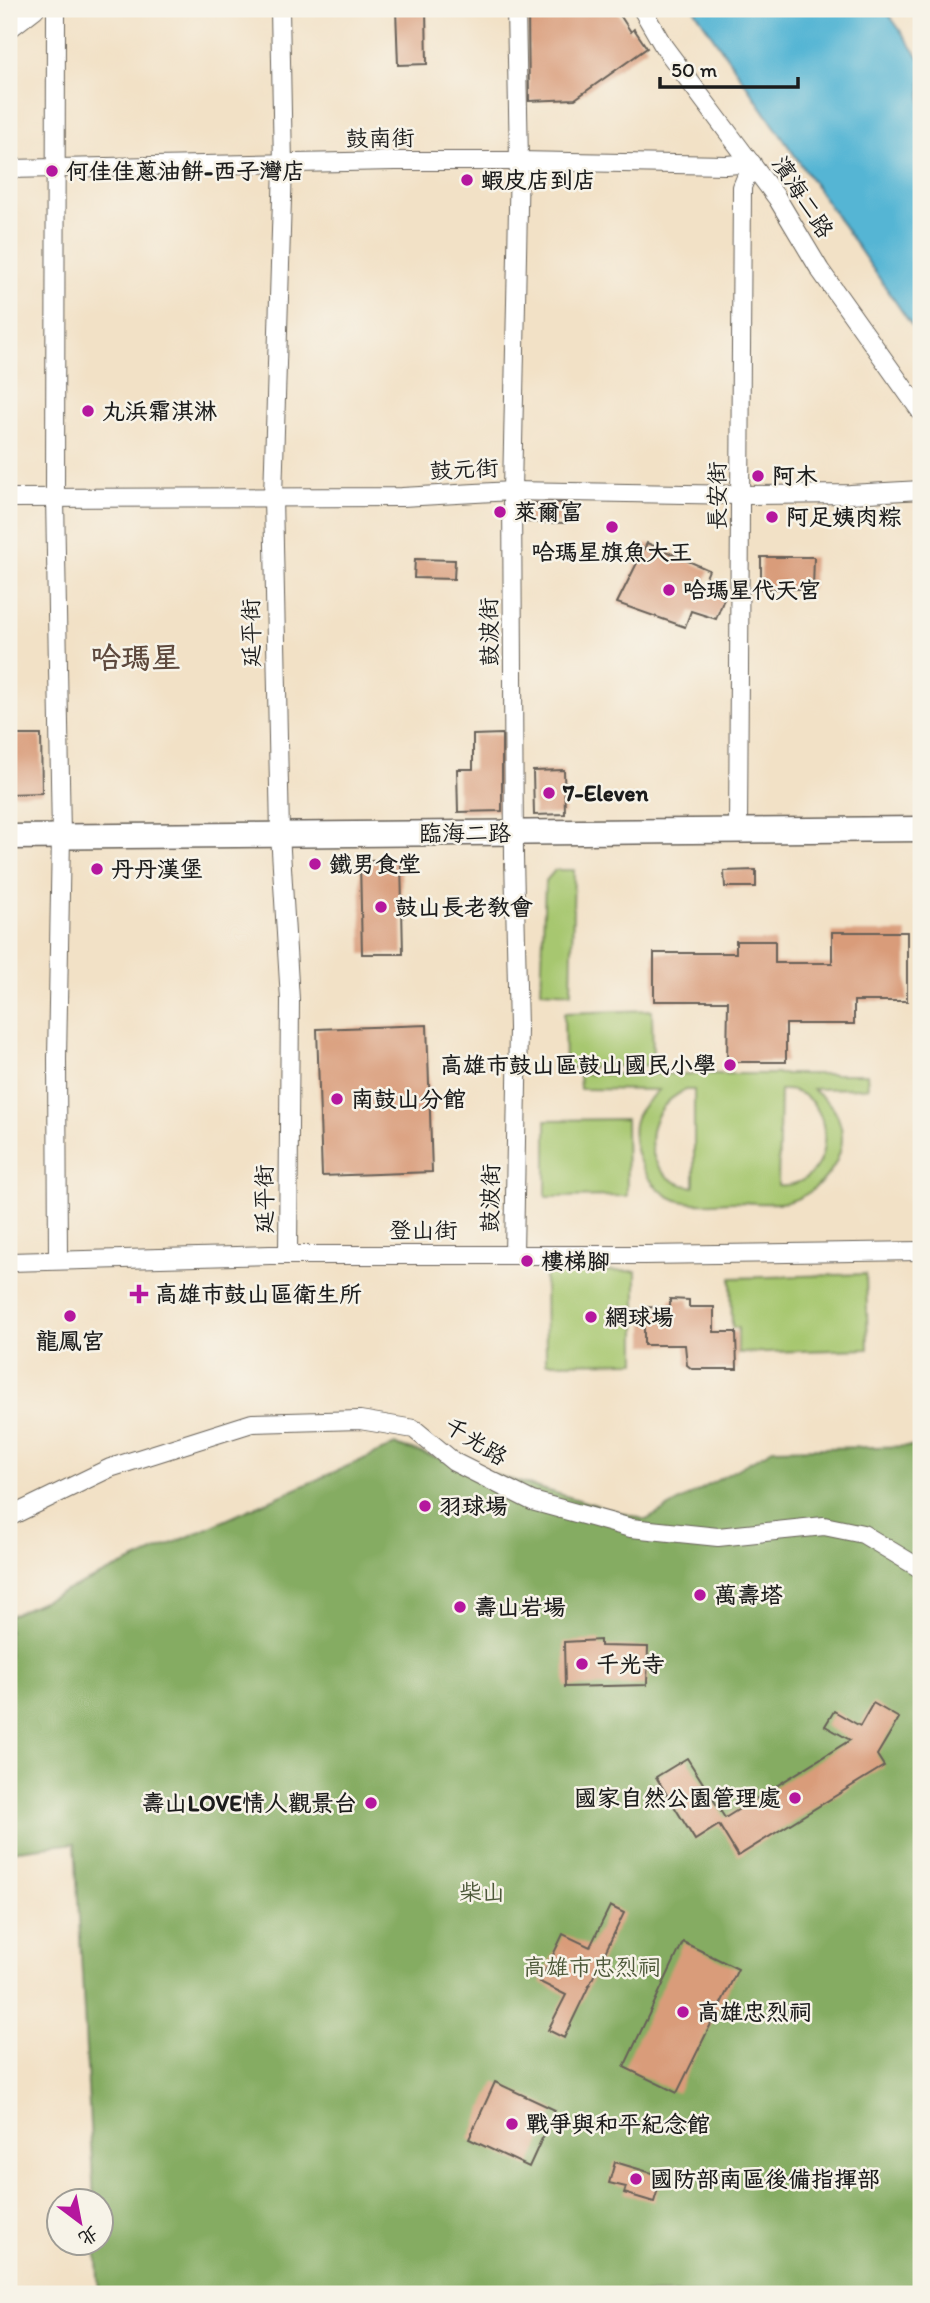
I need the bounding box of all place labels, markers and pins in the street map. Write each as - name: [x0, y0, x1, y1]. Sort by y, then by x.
- place label: 何佳佳蔥油餅-西子灣店: [66, 157, 305, 185]
- marker: 何佳佳蔥油餅-西子灣店: [44, 163, 60, 179]
- place label: 蝦皮店到店: [481, 166, 596, 194]
- marker: 蝦皮店到店: [459, 172, 475, 188]
- place label: 丸浜霜淇淋: [102, 397, 217, 425]
- marker: 丸浜霜淇淋: [80, 403, 96, 419]
- place label: 阿木: [772, 462, 818, 490]
- marker: 阿木: [750, 468, 766, 484]
- place label: 萊爾富: [514, 498, 583, 526]
- place label: 阿足姨肉粽: [786, 503, 901, 531]
- marker: 萊爾富: [492, 504, 508, 520]
- marker: 阿足姨肉粽: [764, 509, 780, 525]
- marker: 哈瑪星旗魚大王: [604, 519, 620, 535]
- place label: 哈瑪星旗魚大王: [532, 538, 693, 566]
- place label: 哈瑪星代天宮: [683, 576, 821, 604]
- marker: 哈瑪星代天宮: [661, 582, 677, 598]
- place label: 7-Eleven: [562, 779, 649, 807]
- marker: 7-Eleven: [541, 785, 557, 801]
- place label: 鐵男食堂: [329, 850, 421, 878]
- place label: 丹丹漢堡: [111, 855, 203, 883]
- marker: 鐵男食堂: [307, 856, 323, 872]
- marker: 丹丹漢堡: [89, 861, 105, 877]
- place label: 鼓山長老教會: [395, 893, 533, 921]
- marker: 鼓山長老教會: [373, 899, 389, 915]
- place label: 高雄市鼓山區鼓山國民小學: [440, 1051, 716, 1079]
- marker: 高雄市鼓山區鼓山國民小學: [722, 1057, 738, 1073]
- place label: 南鼓山分館: [351, 1085, 466, 1113]
- marker: 南鼓山分館: [329, 1091, 345, 1107]
- place label: 樓梯腳: [541, 1247, 610, 1275]
- marker: 樓梯腳: [519, 1253, 535, 1269]
- place label: 高雄市鼓山區衛生所: [155, 1280, 362, 1308]
- marker: 高雄市鼓山區衛生所: [129, 1284, 149, 1304]
- place label: 網球場: [605, 1303, 674, 1331]
- marker: 龍鳳宮: [62, 1308, 78, 1324]
- marker: 網球場: [583, 1309, 599, 1325]
- place label: 龍鳳宮: [36, 1327, 105, 1355]
- place label: 羽球場: [439, 1492, 508, 1520]
- marker: 羽球場: [417, 1498, 433, 1514]
- place label: 萬壽塔: [714, 1581, 783, 1609]
- marker: 萬壽塔: [692, 1587, 708, 1603]
- place label: 壽山岩場: [474, 1593, 566, 1621]
- marker: 壽山岩場: [452, 1599, 468, 1615]
- place label: 千光寺: [596, 1650, 665, 1678]
- marker: 千光寺: [574, 1656, 590, 1672]
- place label: 國家自然公園管理處: [574, 1784, 781, 1812]
- place label: 壽山LOVE情人觀景台: [142, 1789, 357, 1817]
- marker: 國家自然公園管理處: [787, 1790, 803, 1806]
- marker: 壽山LOVE情人觀景台: [363, 1795, 379, 1811]
- place label: 高雄忠烈祠: [697, 1998, 812, 2026]
- marker: 高雄忠烈祠: [675, 2004, 691, 2020]
- place label: 戰爭與和平紀念館: [526, 2110, 710, 2138]
- marker: 戰爭與和平紀念館: [504, 2116, 520, 2132]
- place label: 國防部南區後備指揮部: [650, 2165, 880, 2193]
- marker: 國防部南區後備指揮部: [628, 2171, 644, 2187]

